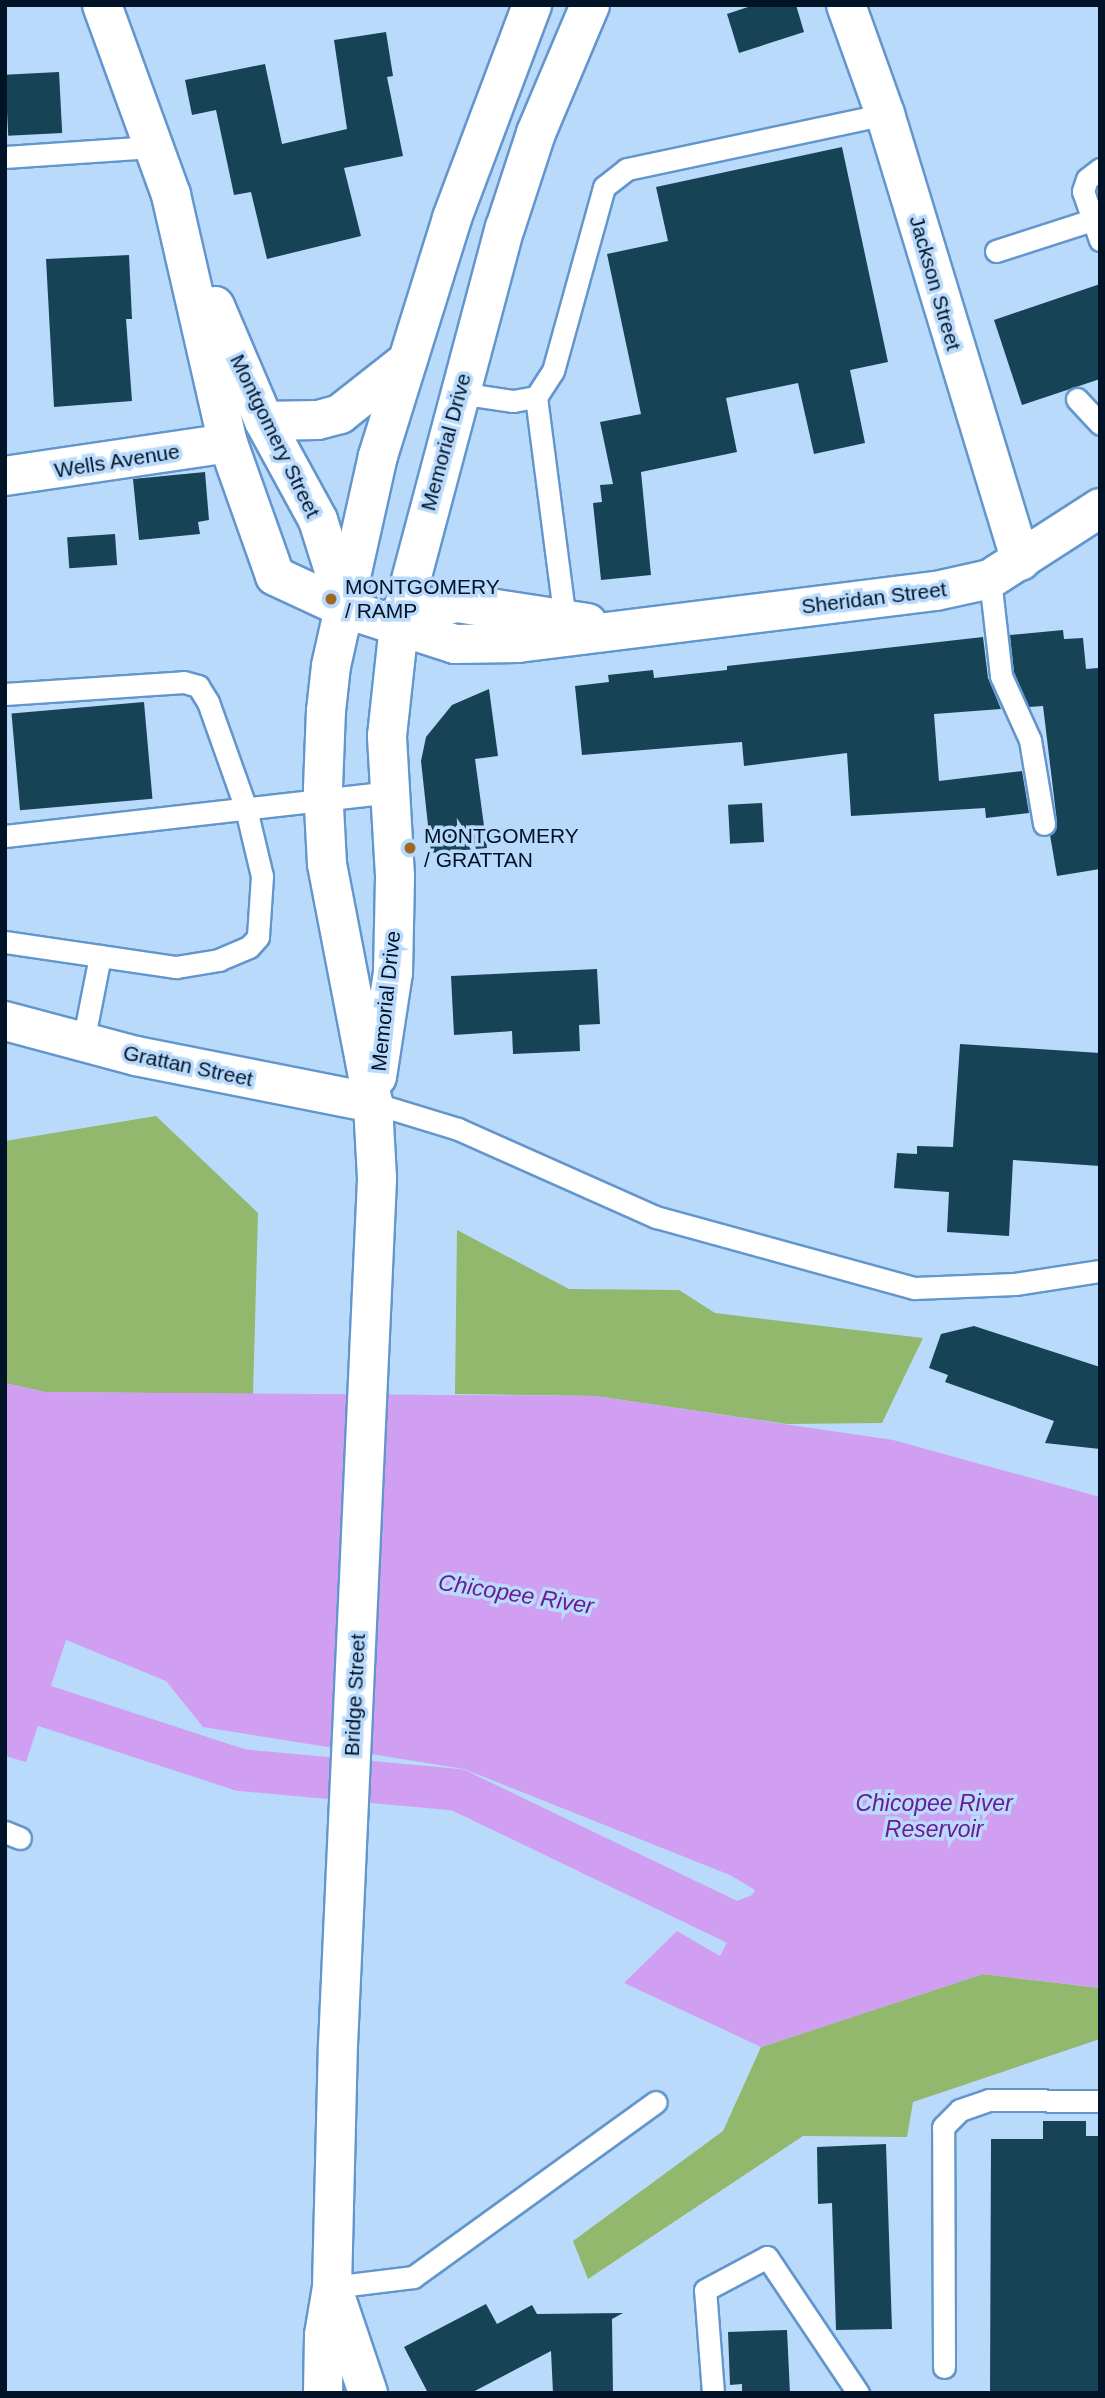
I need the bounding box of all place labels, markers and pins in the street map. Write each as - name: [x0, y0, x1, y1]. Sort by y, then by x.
- place label: MONTGOMERY / RAMP: [345, 574, 500, 624]
- marker: MONTGOMERY / RAMP: [323, 591, 339, 607]
- place label: MONTGOMERY / GRATTAN: [424, 823, 579, 873]
- marker: MONTGOMERY / GRATTAN: [402, 840, 418, 856]

